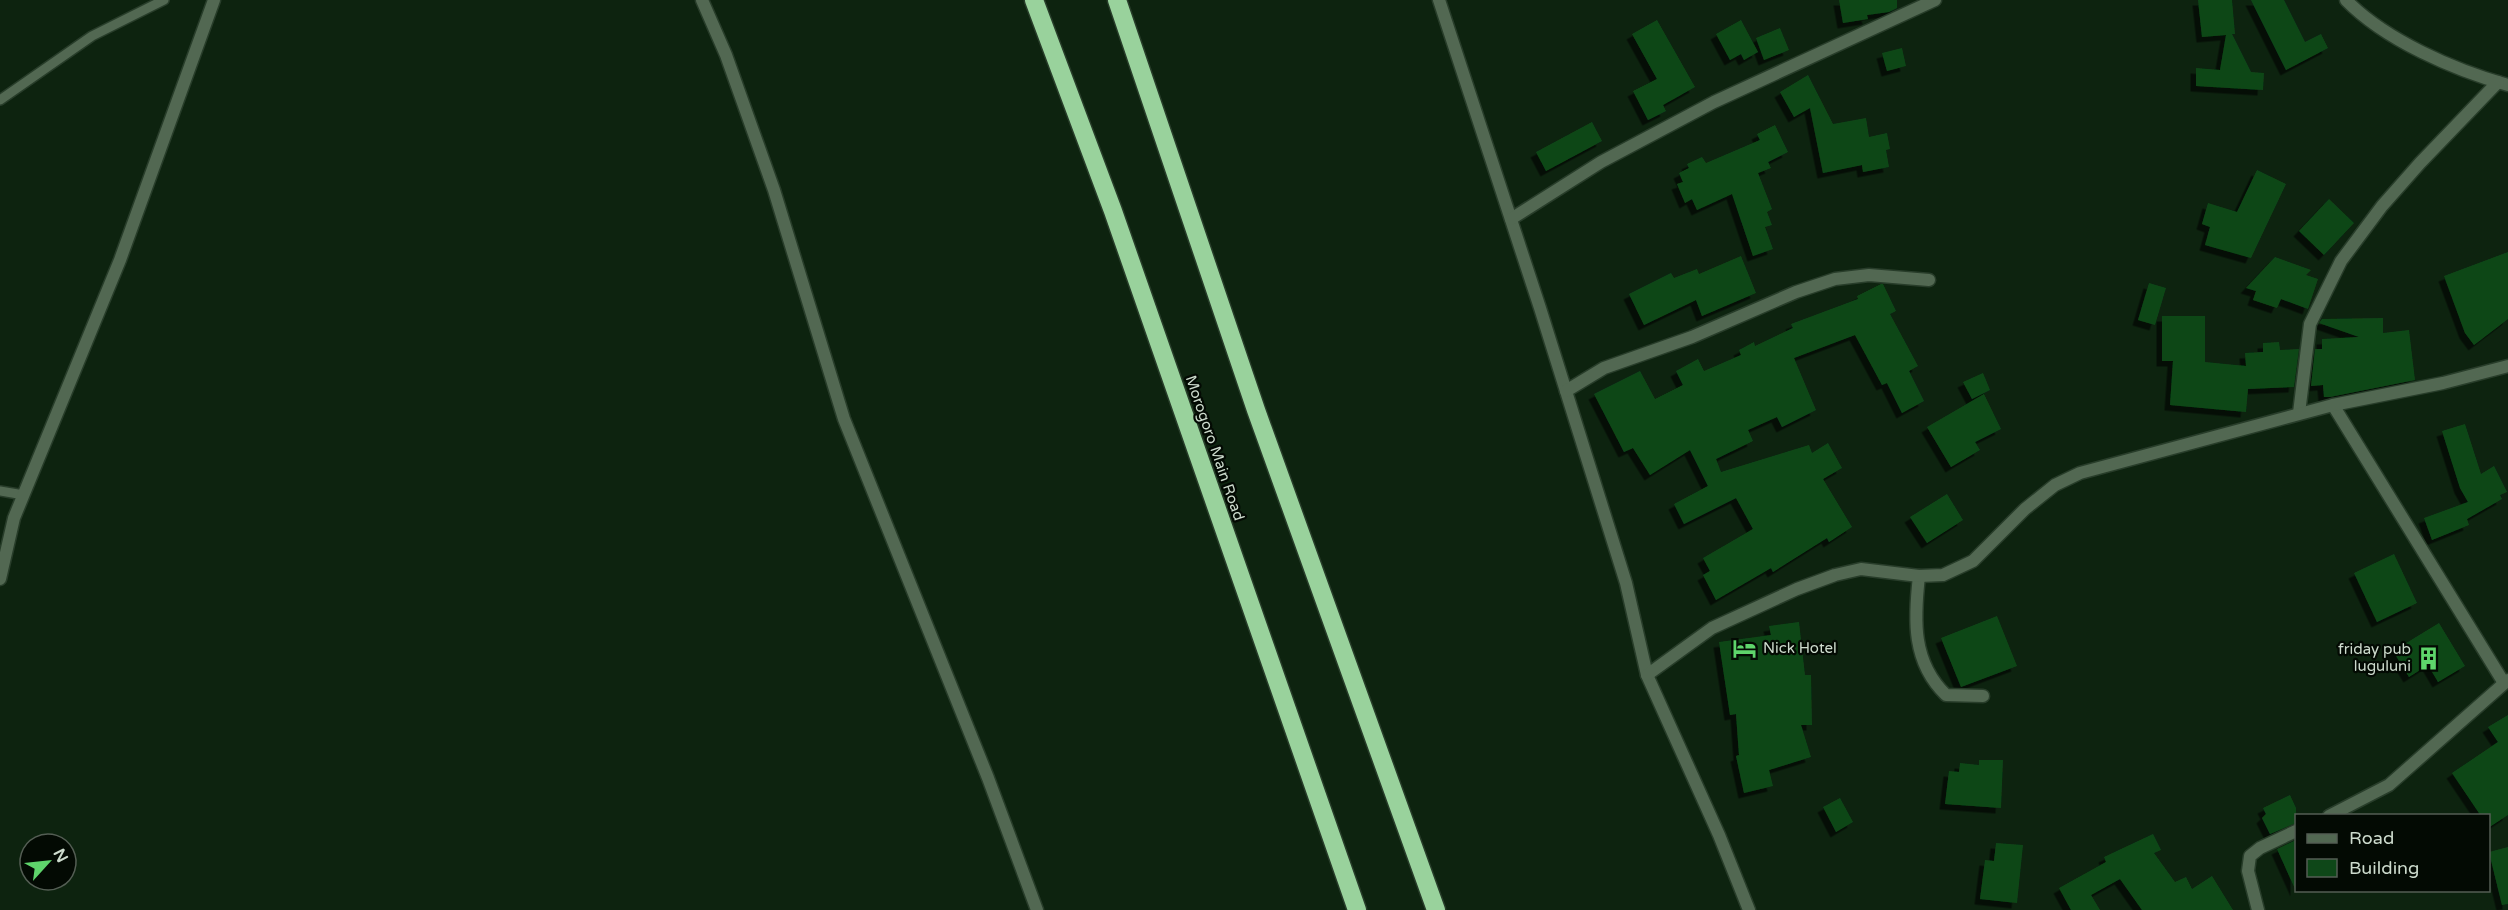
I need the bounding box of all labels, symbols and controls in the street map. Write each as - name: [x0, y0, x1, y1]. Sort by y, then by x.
- street label: Morogoro Main Road: [1182, 373, 1248, 523]
- hotel icon: Nick Hotel: [1732, 635, 1758, 661]
- place label: Nick Hotel: [1763, 639, 1837, 657]
- place label: friday pub luguluni: [2338, 640, 2411, 675]
- building icon: friday pub luguluni: [2416, 645, 2442, 671]
- legend: [2295, 814, 2490, 892]
- text: Road: [2349, 827, 2394, 849]
- north arrow: [18, 832, 78, 892]
- text: N: [49, 845, 72, 866]
- text: Building: [2349, 857, 2419, 879]

